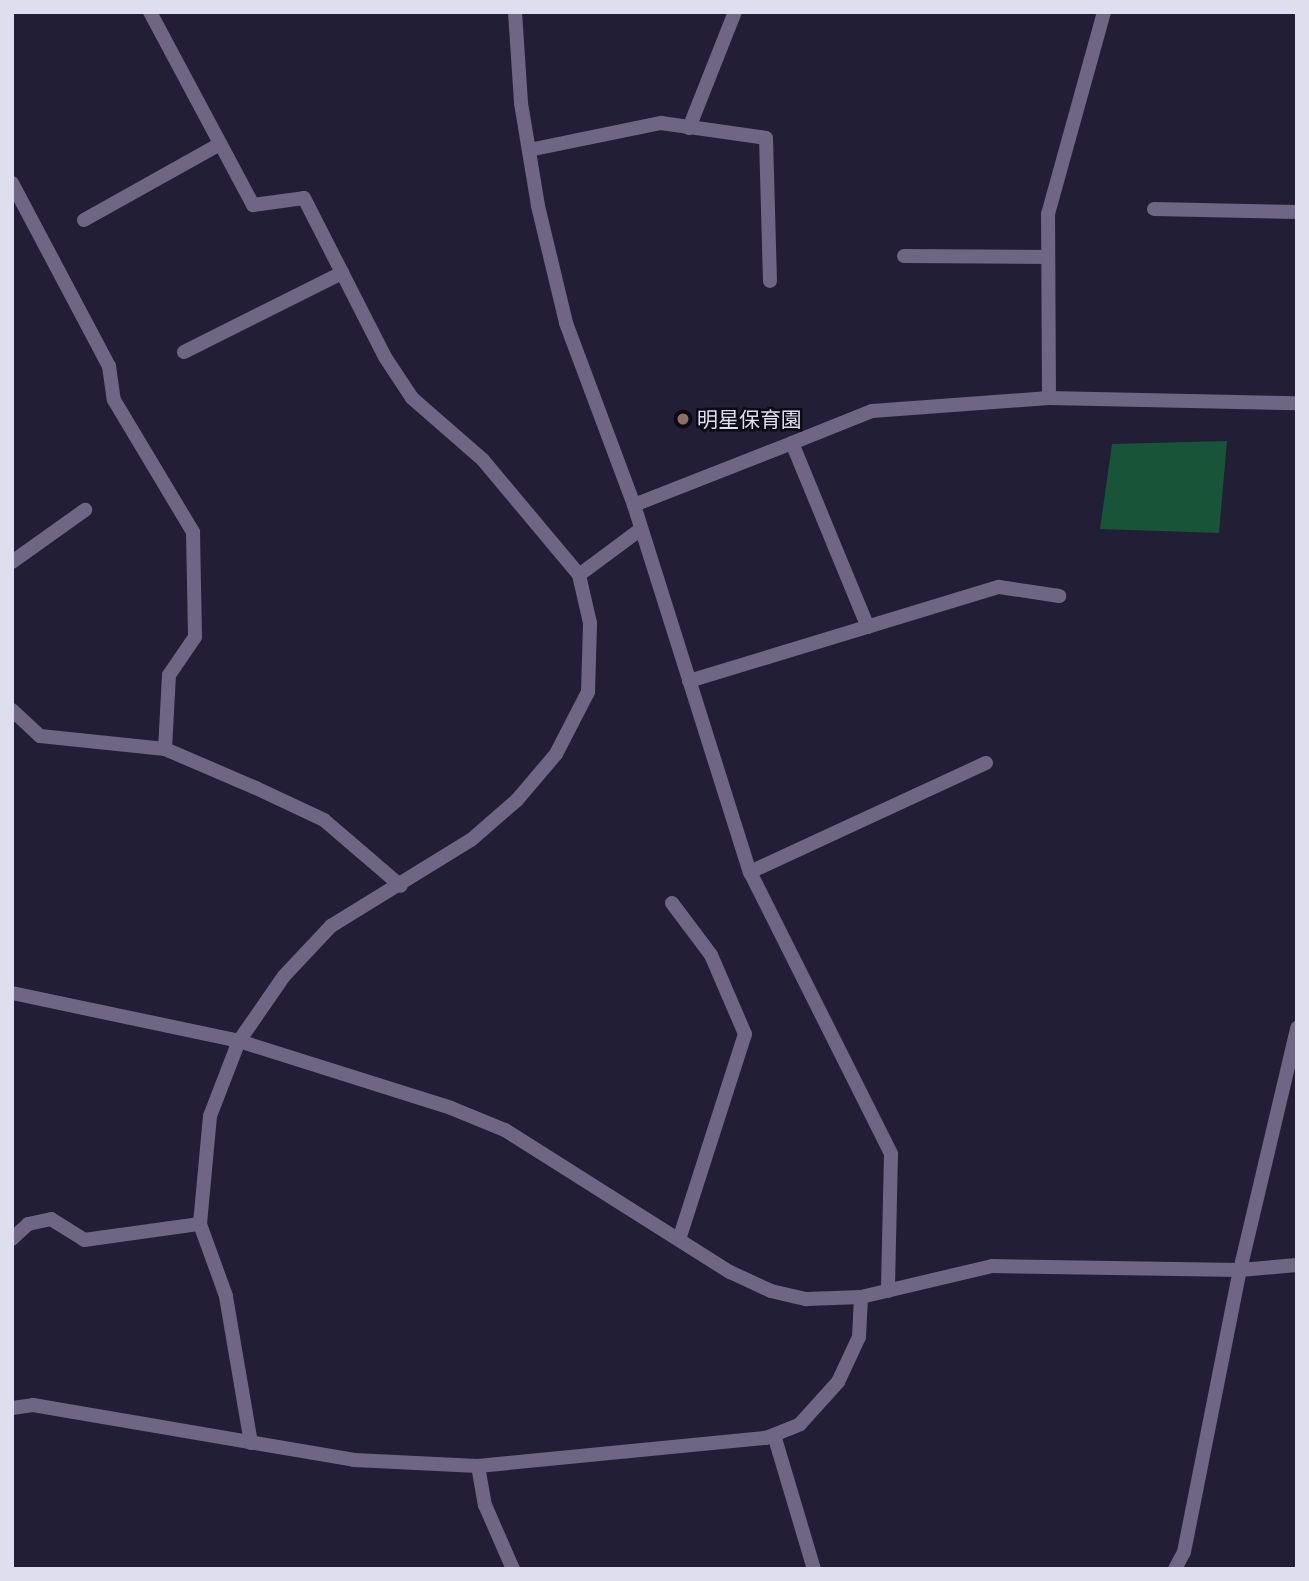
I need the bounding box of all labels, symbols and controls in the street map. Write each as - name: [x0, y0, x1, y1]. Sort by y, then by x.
- place label: 明星保育園: [697, 406, 802, 432]
- marker: 明星保育園: [675, 411, 691, 427]

